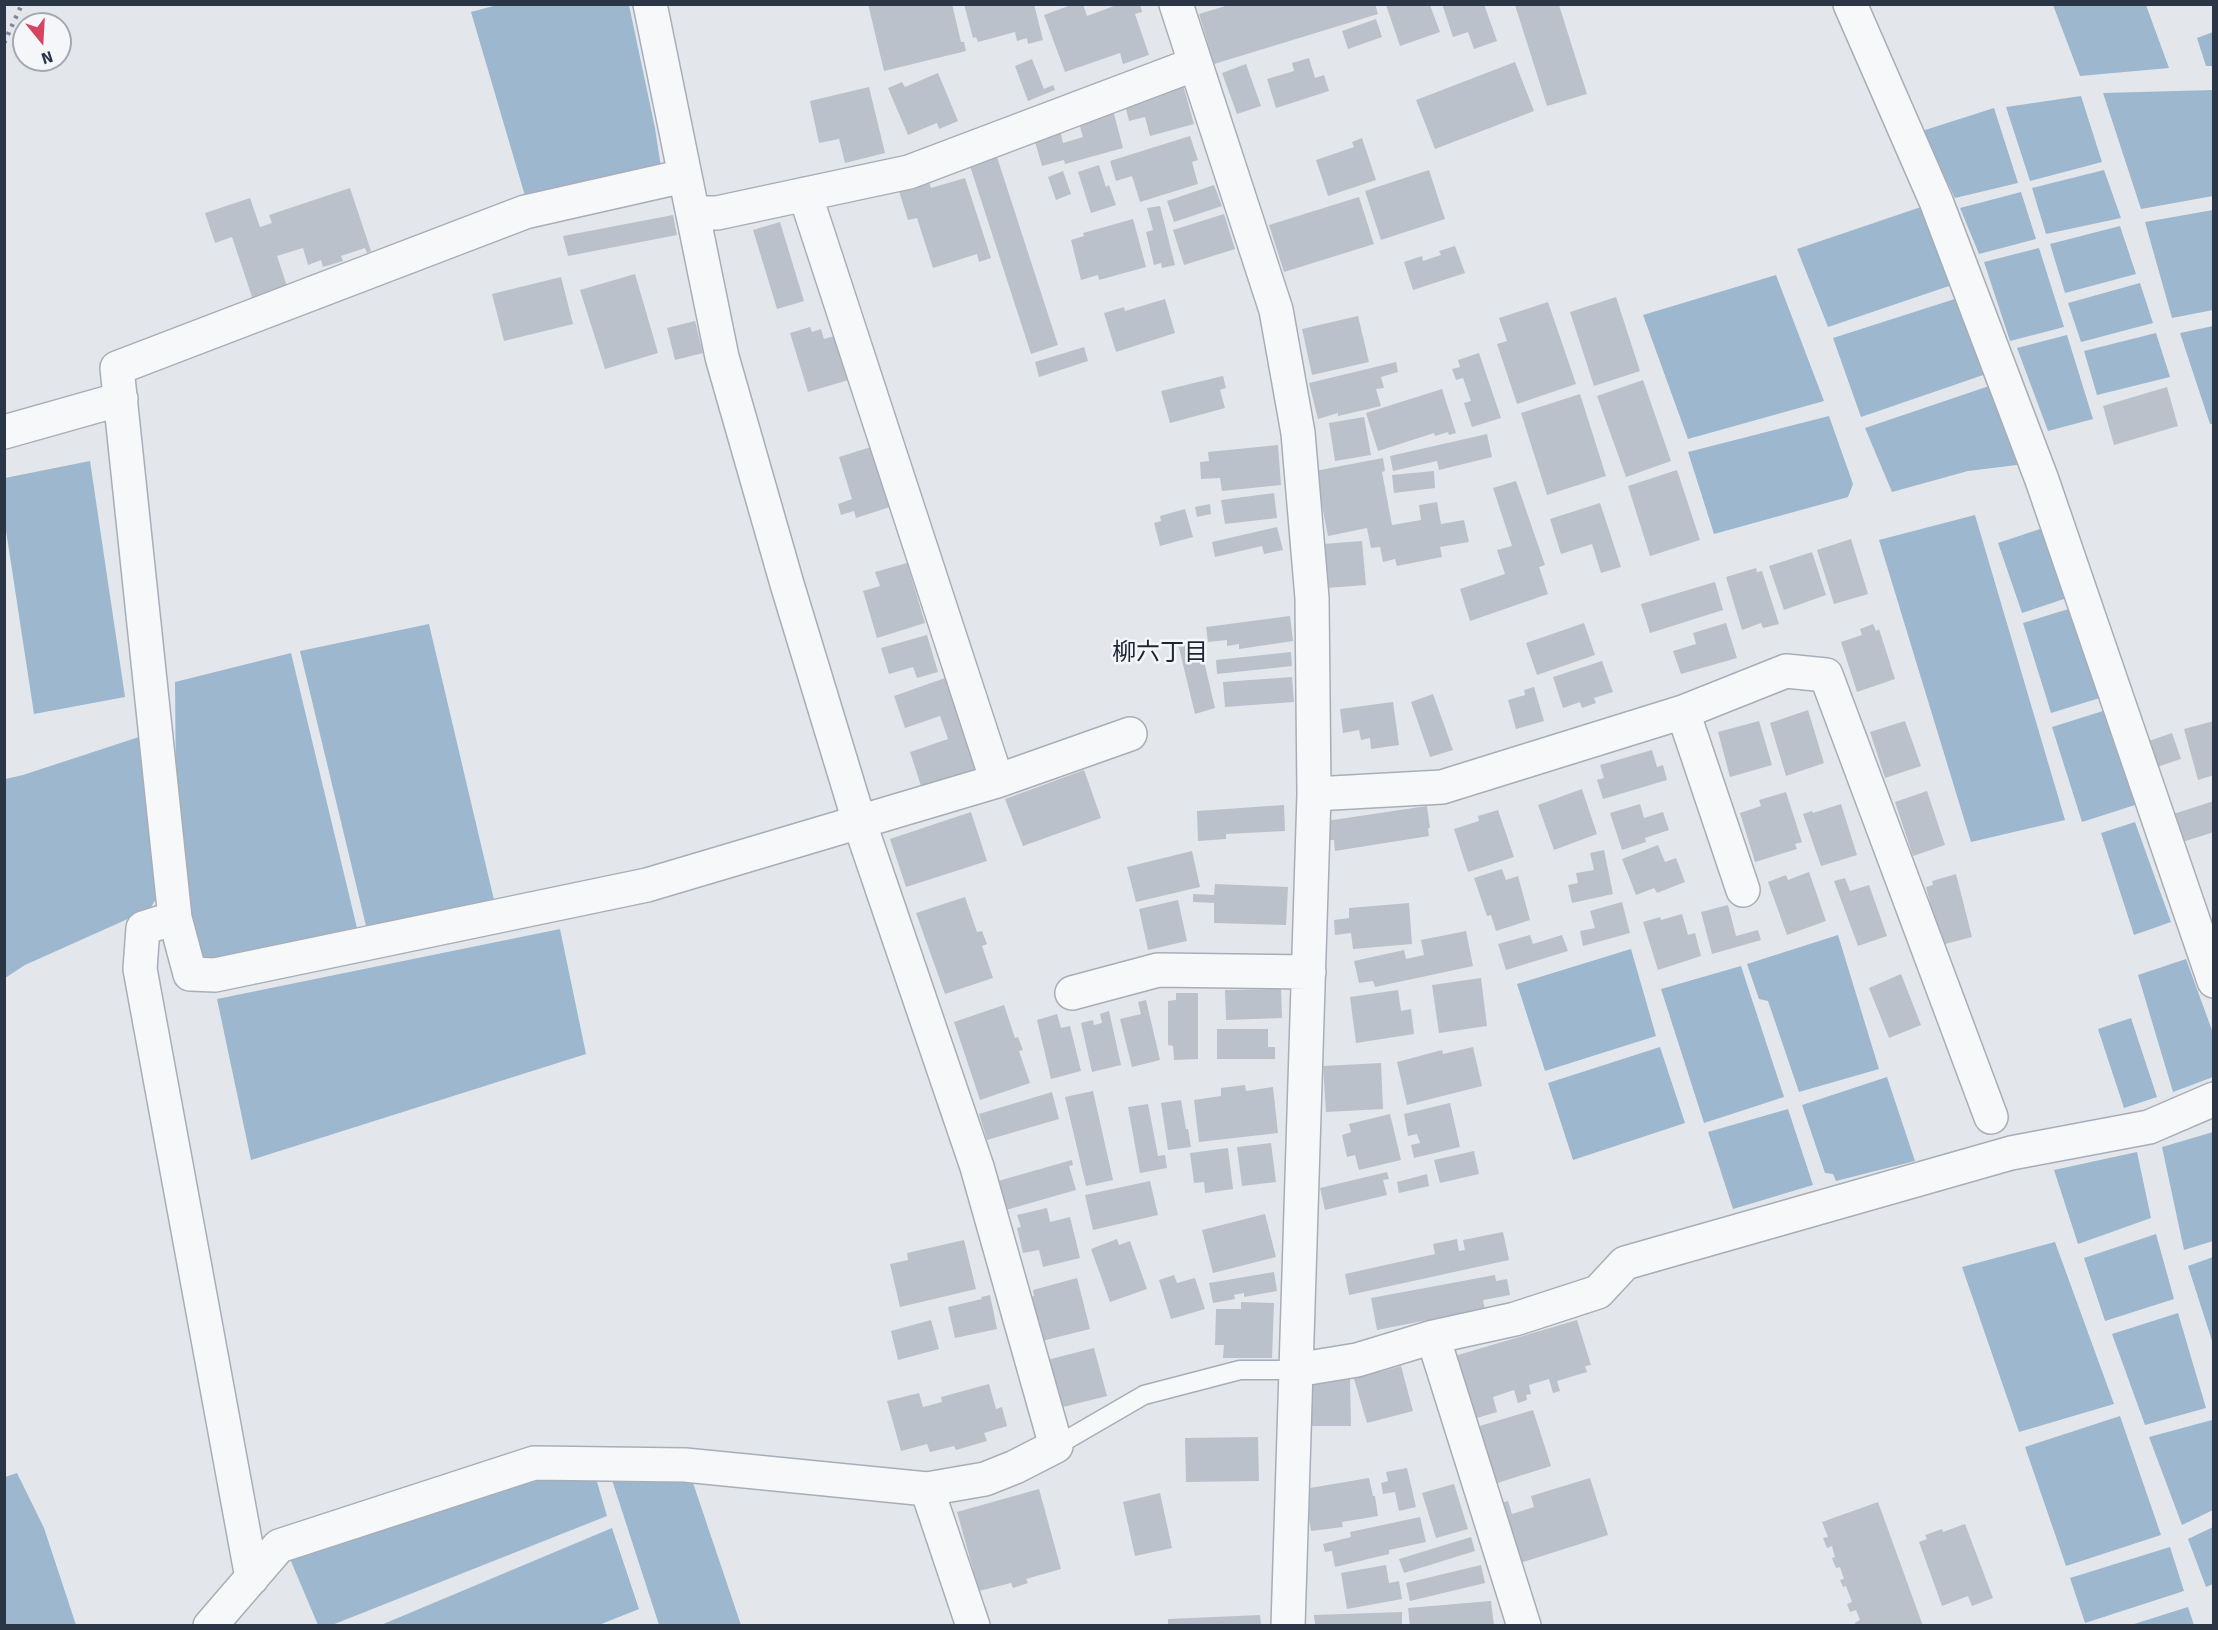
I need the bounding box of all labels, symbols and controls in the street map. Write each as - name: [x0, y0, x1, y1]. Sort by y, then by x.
- north arrow: [12, 12, 72, 72]
- text: N: [39, 46, 55, 68]
- district label: 柳六丁目: [1112, 640, 1208, 668]

